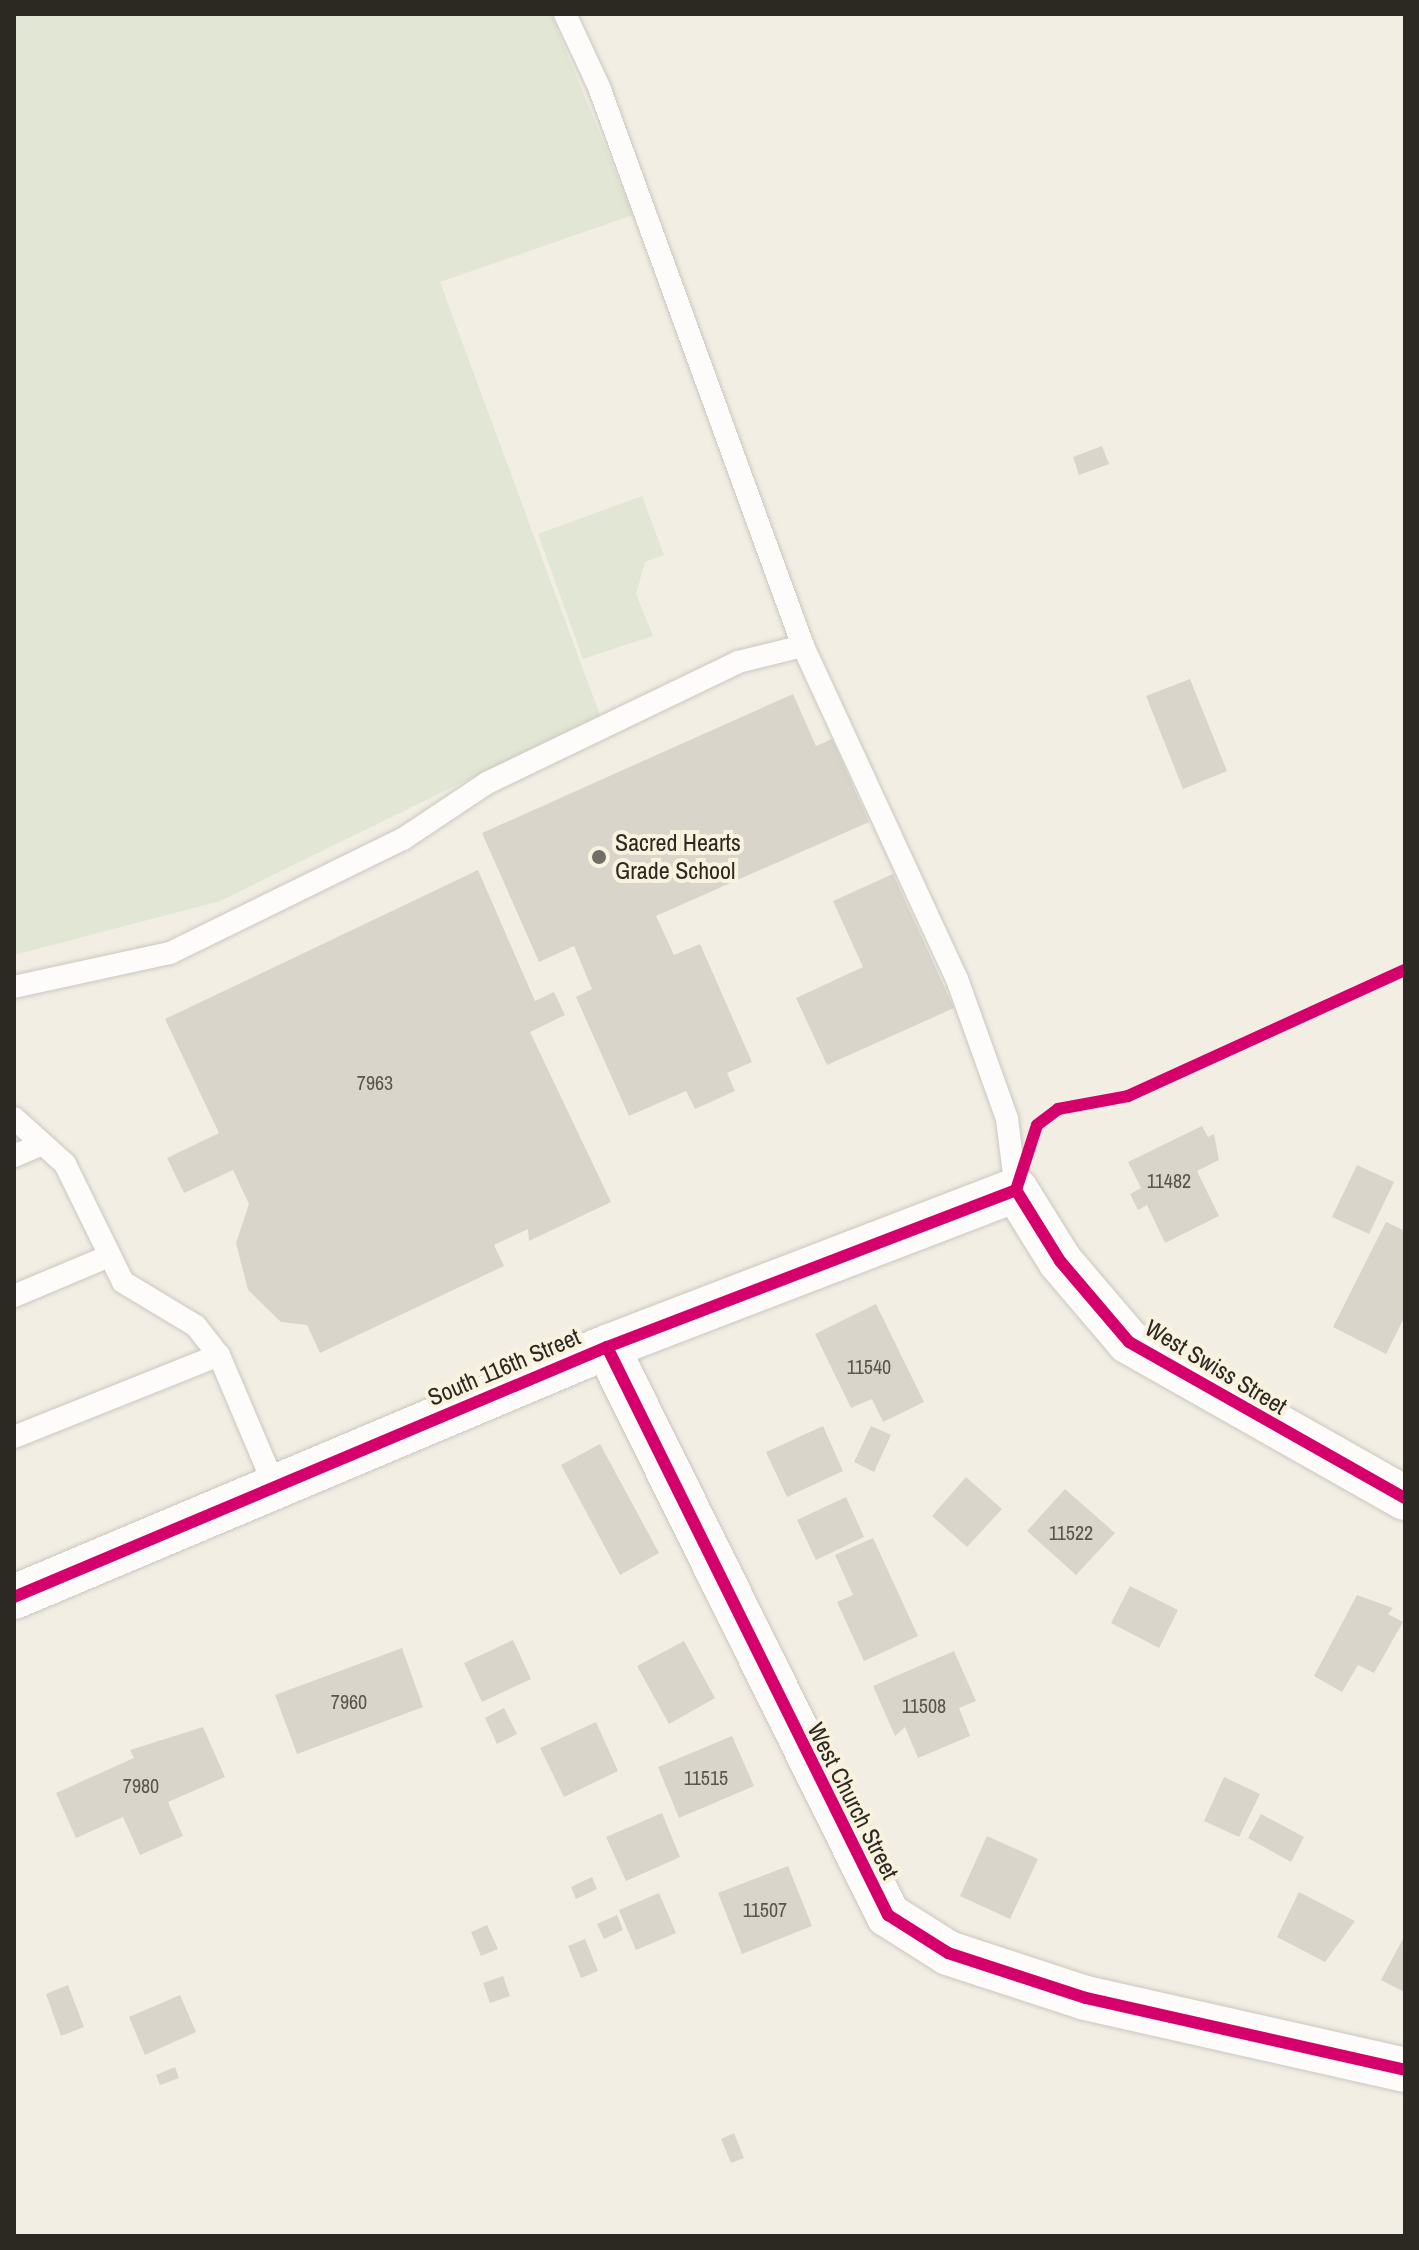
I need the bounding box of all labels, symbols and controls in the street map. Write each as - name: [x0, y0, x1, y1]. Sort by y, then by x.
- place label: Sacred Hearts Grade School: [615, 829, 741, 885]
- marker: Sacred Hearts Grade School: [590, 848, 608, 866]
- house number: 7963: [357, 1070, 393, 1094]
- house number: 11482: [1147, 1168, 1191, 1192]
- street label: West Swiss Street: [1140, 1313, 1292, 1421]
- street label: South 116th Street: [423, 1322, 585, 1412]
- house number: 11540: [847, 1354, 891, 1378]
- house number: 11522: [1049, 1520, 1093, 1544]
- house number: 7960: [331, 1689, 367, 1713]
- house number: 11508: [902, 1693, 946, 1717]
- street label: West Church Street: [801, 1718, 905, 1884]
- house number: 11515: [684, 1765, 728, 1789]
- house number: 7980: [123, 1773, 159, 1797]
- house number: 11507: [743, 1897, 787, 1921]

